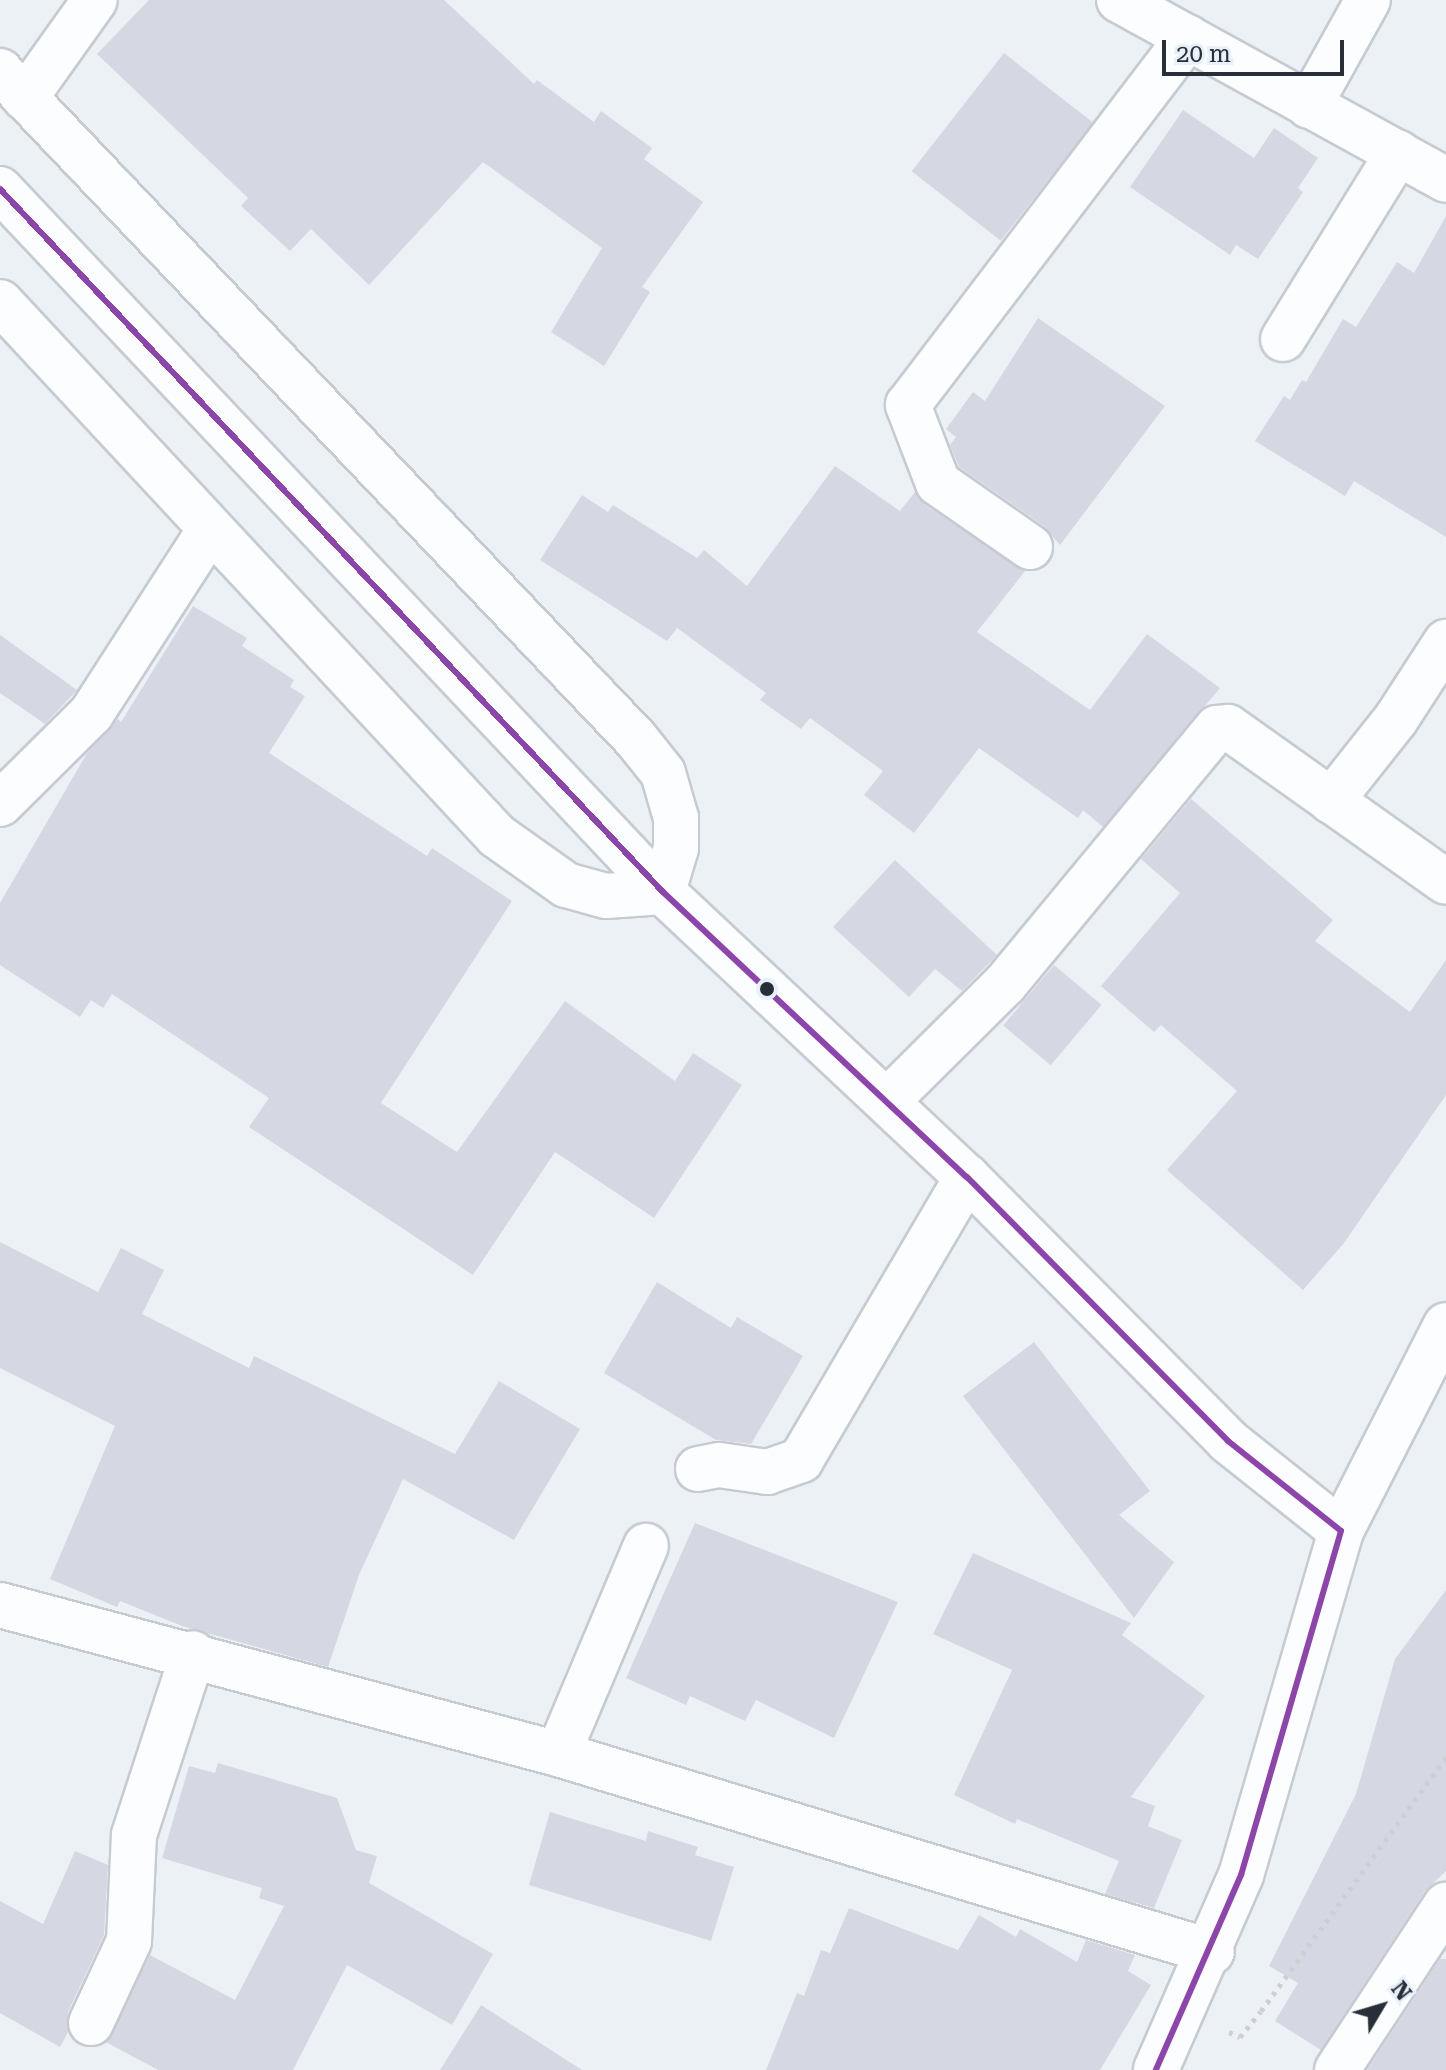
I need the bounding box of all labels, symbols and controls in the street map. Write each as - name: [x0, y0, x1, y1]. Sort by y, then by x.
- scale bar: [1166, 24, 1348, 74]
- text: 20 m: [1176, 40, 1231, 68]
- unlabelled marker: [759, 981, 775, 997]
- north arrow: [1342, 1966, 1422, 2046]
- text: N: [1386, 1977, 1416, 2005]

